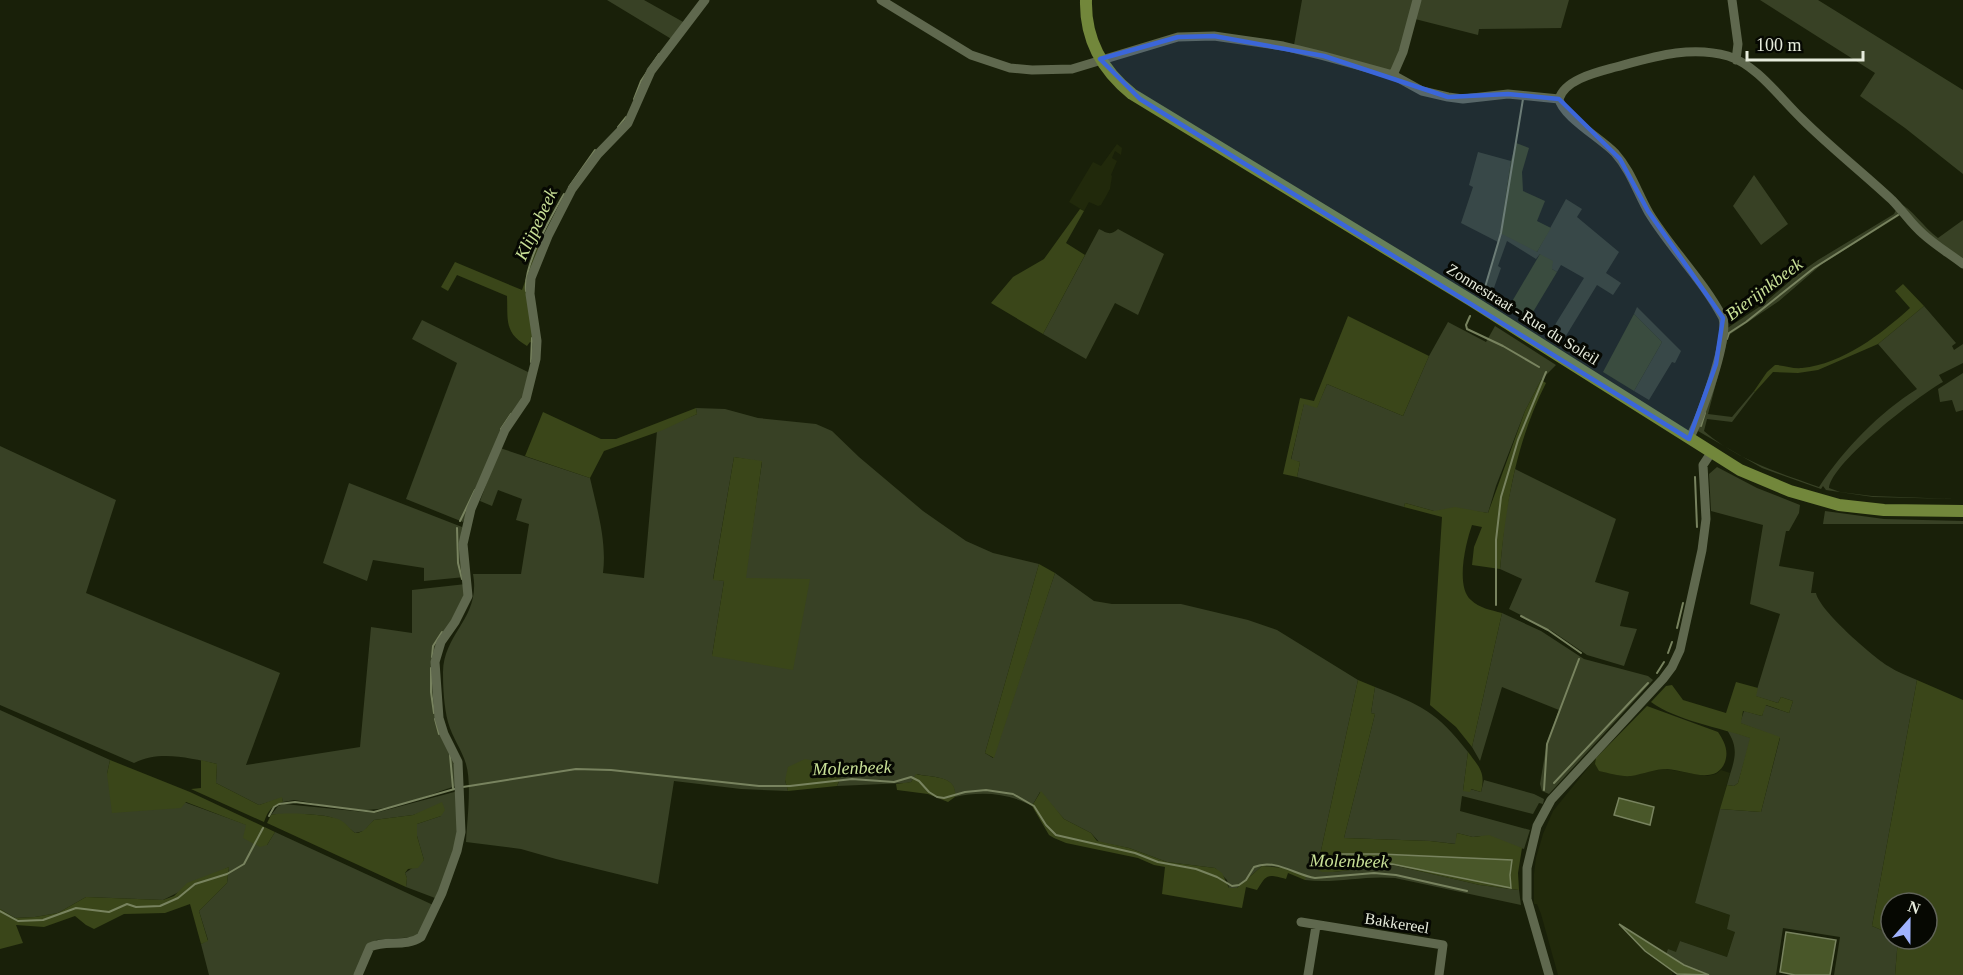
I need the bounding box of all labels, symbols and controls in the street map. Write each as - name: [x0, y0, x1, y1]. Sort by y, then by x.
- scale bar: [1747, 24, 1862, 62]
- text: 100 m: [1756, 35, 1802, 55]
- water label: Klijpebeek: [510, 184, 562, 264]
- water label: Bierijnkbeek: [1722, 253, 1807, 324]
- street label: Zonnestraat - Rue du Soleil: [1444, 260, 1603, 368]
- water label: Molenbeek: [811, 757, 893, 779]
- water label: Molenbeek: [1308, 850, 1390, 872]
- north arrow: [1879, 891, 1939, 951]
- text: N: [1906, 897, 1923, 918]
- street label: Bakkereel: [1364, 910, 1431, 937]

